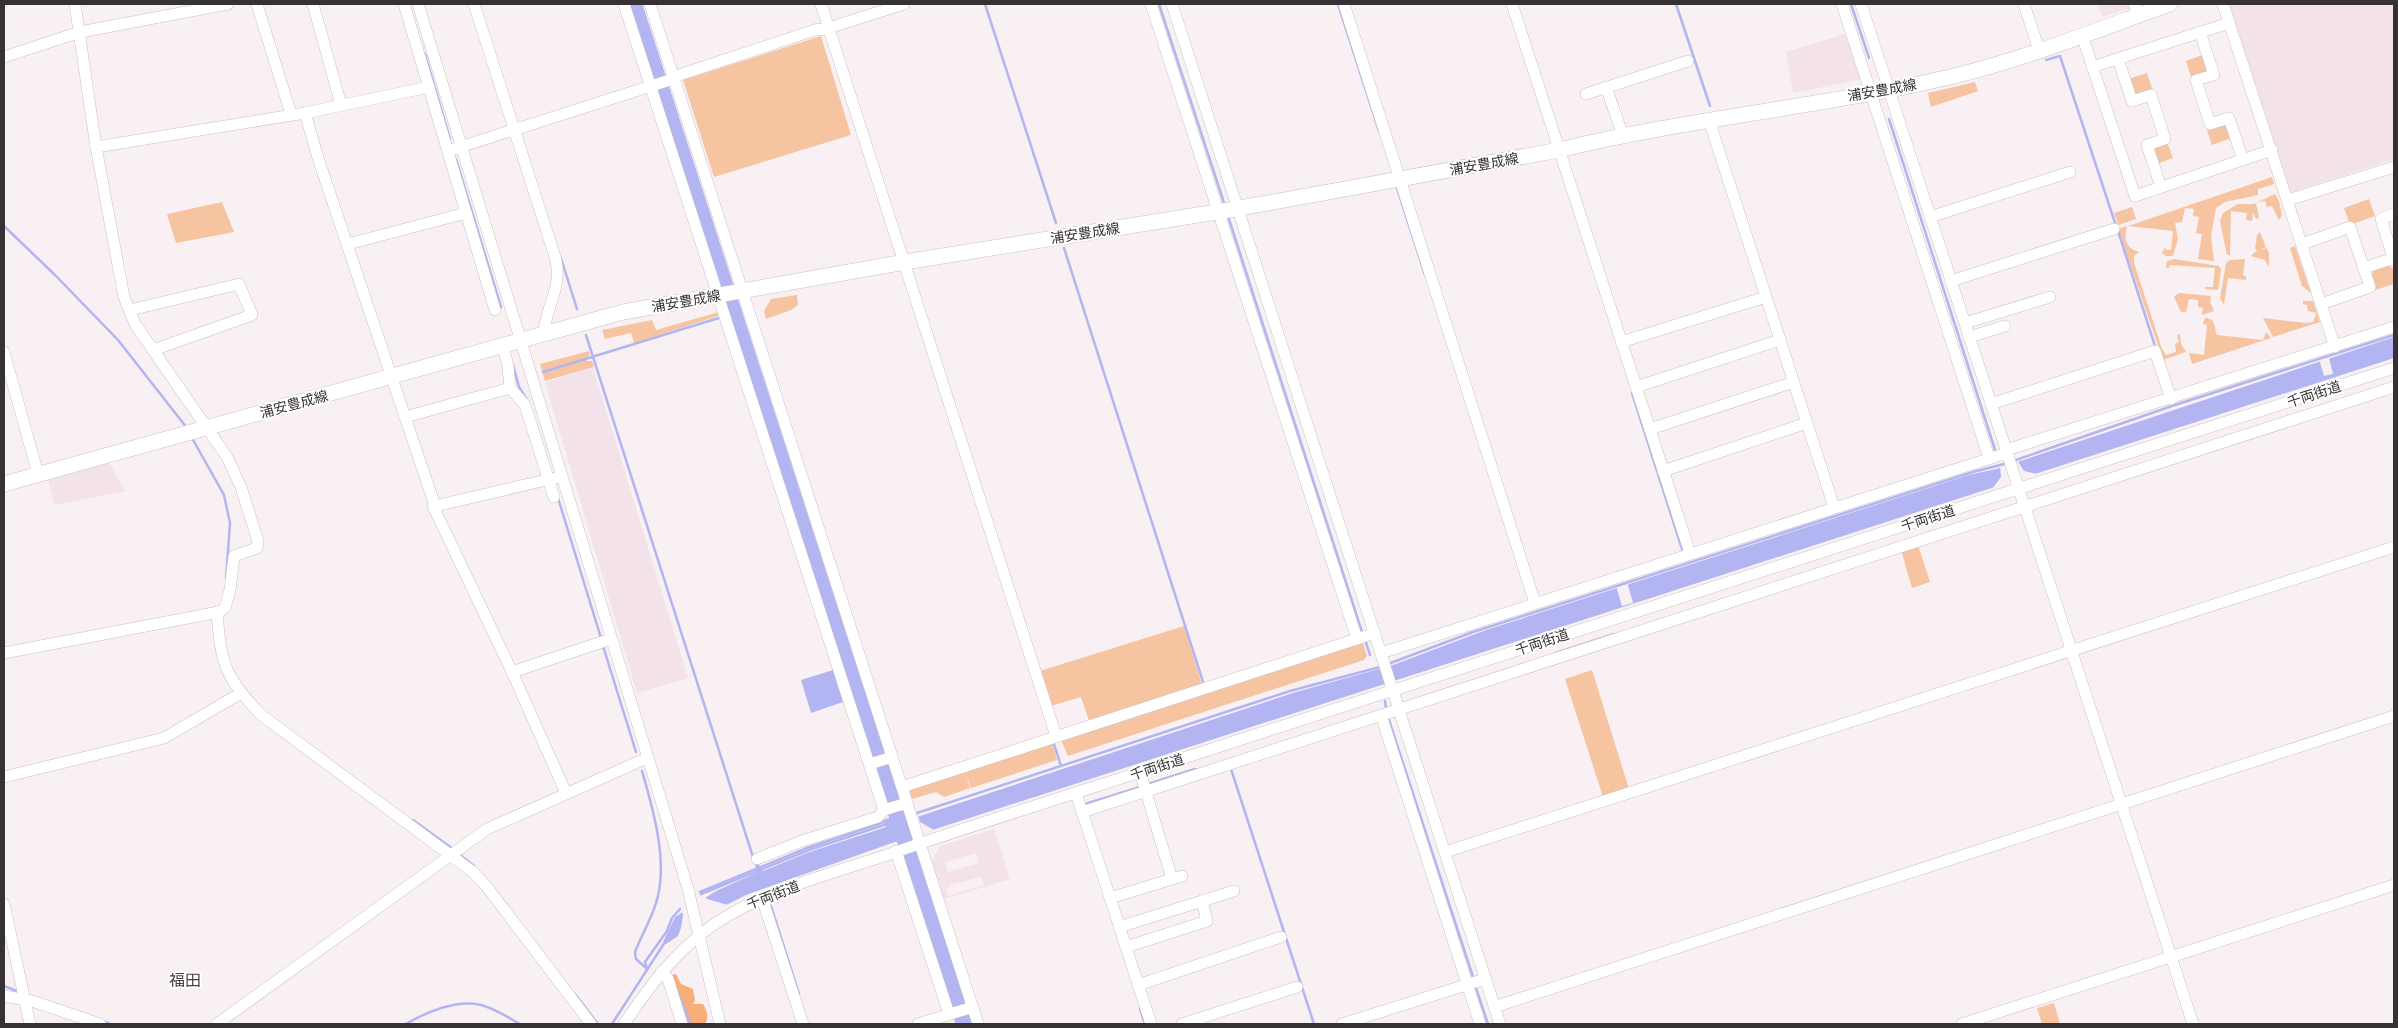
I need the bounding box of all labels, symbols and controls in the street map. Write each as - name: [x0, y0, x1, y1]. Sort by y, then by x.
- street label: 浦安豊成線: [1846, 75, 1918, 105]
- street label: 浦安豊成線: [1448, 149, 1520, 179]
- street label: 浦安豊成線: [1049, 219, 1121, 247]
- street label: 浦安豊成線: [650, 286, 722, 316]
- street label: 千両街道: [2285, 377, 2343, 411]
- street label: 浦安豊成線: [258, 386, 330, 422]
- street label: 千両街道: [1899, 501, 1957, 535]
- street label: 千両街道: [1513, 625, 1571, 659]
- street label: 千両街道: [1128, 750, 1186, 784]
- street label: 千両街道: [744, 877, 802, 913]
- district label: 福田: [169, 970, 201, 990]

